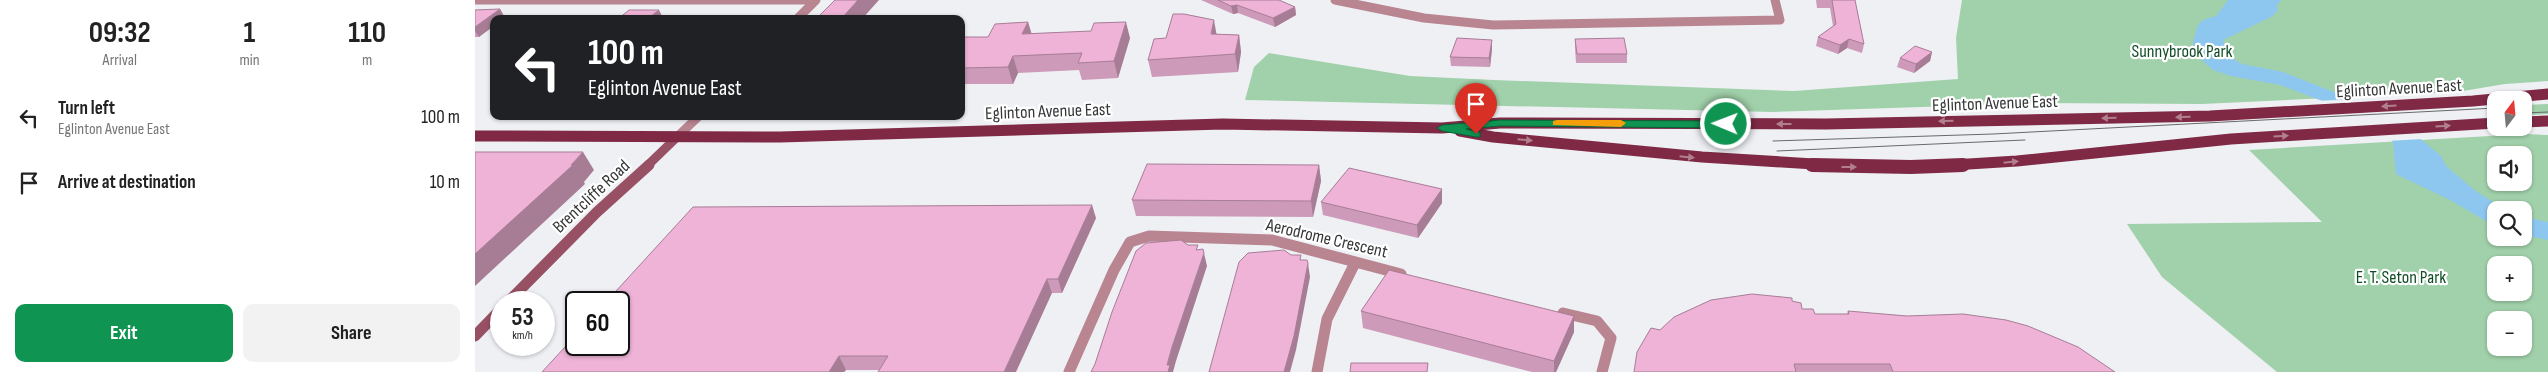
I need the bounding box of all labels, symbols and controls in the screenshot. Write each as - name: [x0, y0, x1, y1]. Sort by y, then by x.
- text: 09:32: [89, 15, 151, 51]
- text: 1: [244, 15, 255, 51]
- text: 110: [348, 15, 386, 51]
- text: 100 m: [588, 32, 664, 75]
- icon: left: [505, 35, 570, 100]
- park label: Sunnybrook Park: [2132, 41, 2233, 62]
- text: Arrival: [103, 51, 137, 70]
- text: min: [239, 51, 260, 70]
- text: m: [362, 51, 372, 70]
- text: Eglinton Avenue East: [588, 75, 742, 102]
- street label: Eglinton Avenue East: [2336, 75, 2463, 102]
- pin: [1455, 83, 1497, 134]
- icon: arrive: [1462, 90, 1490, 118]
- street label: Eglinton Avenue East: [1932, 91, 2059, 116]
- north arrow: [2487, 91, 2533, 136]
- map controls: [2487, 91, 2532, 356]
- text: Turn left: [58, 97, 115, 120]
- position arrow: [1699, 97, 1751, 149]
- street label: Eglinton Avenue East: [985, 99, 1112, 124]
- one-way arrow: [2381, 102, 2397, 110]
- icon: left: [15, 104, 43, 132]
- text: 100 m: [421, 106, 460, 129]
- one-way arrow: [2175, 113, 2191, 121]
- one-way arrow: [2100, 114, 2116, 122]
- one-way arrow: [1938, 118, 1954, 126]
- text: Eglinton Avenue East: [58, 120, 170, 139]
- one-way arrow: [1775, 121, 1791, 129]
- one-way arrow: [2436, 122, 2452, 130]
- one-way arrow: [2273, 131, 2289, 139]
- one-way arrow: [1517, 136, 1533, 144]
- button: sound: [2487, 146, 2532, 191]
- one-way arrow: [1679, 153, 1695, 161]
- street label: Brentcliffe Road: [548, 155, 634, 237]
- one-way arrow: [2003, 158, 2019, 166]
- one-way arrow: [1841, 163, 1857, 171]
- icon: arrive: [15, 169, 43, 197]
- text: Arrive at destination: [58, 171, 196, 194]
- text: 10 m: [430, 171, 460, 194]
- button: search: [2487, 201, 2532, 246]
- street label: Aerodrome Crescent: [1263, 214, 1390, 263]
- button: +: [2487, 256, 2532, 301]
- park label: E. T. Seton Park: [2356, 267, 2446, 288]
- speed limit sign: 60: [565, 291, 630, 356]
- text: 53: [511, 302, 534, 333]
- button: Exit: [15, 304, 233, 362]
- button: Share: [243, 304, 460, 362]
- button: −: [2487, 311, 2532, 356]
- text: km/h: [512, 328, 533, 343]

